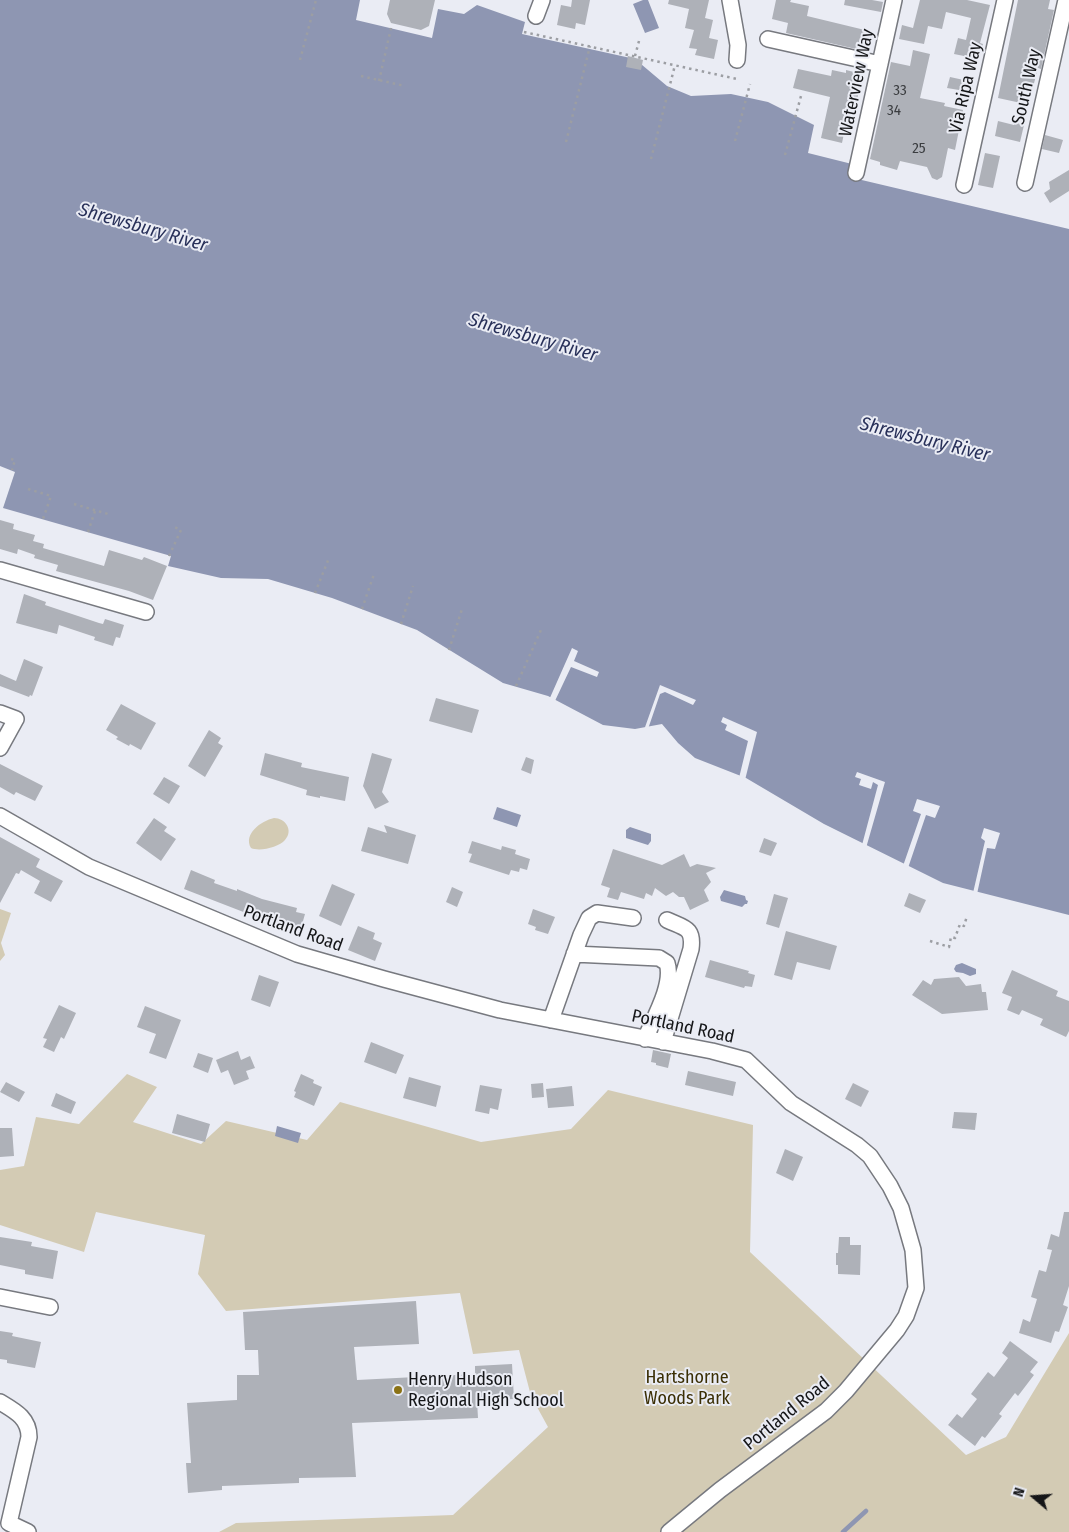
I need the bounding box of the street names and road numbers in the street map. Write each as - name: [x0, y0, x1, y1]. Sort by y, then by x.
- street label: Waterview Way: [835, 27, 879, 139]
- street label: Via Ripa Way: [945, 40, 987, 136]
- street label: South Way: [1008, 47, 1046, 127]
- street label: Portland Road: [240, 901, 346, 957]
- street label: Portland Road: [630, 1006, 736, 1048]
- street label: Portland Road: [740, 1373, 834, 1455]

